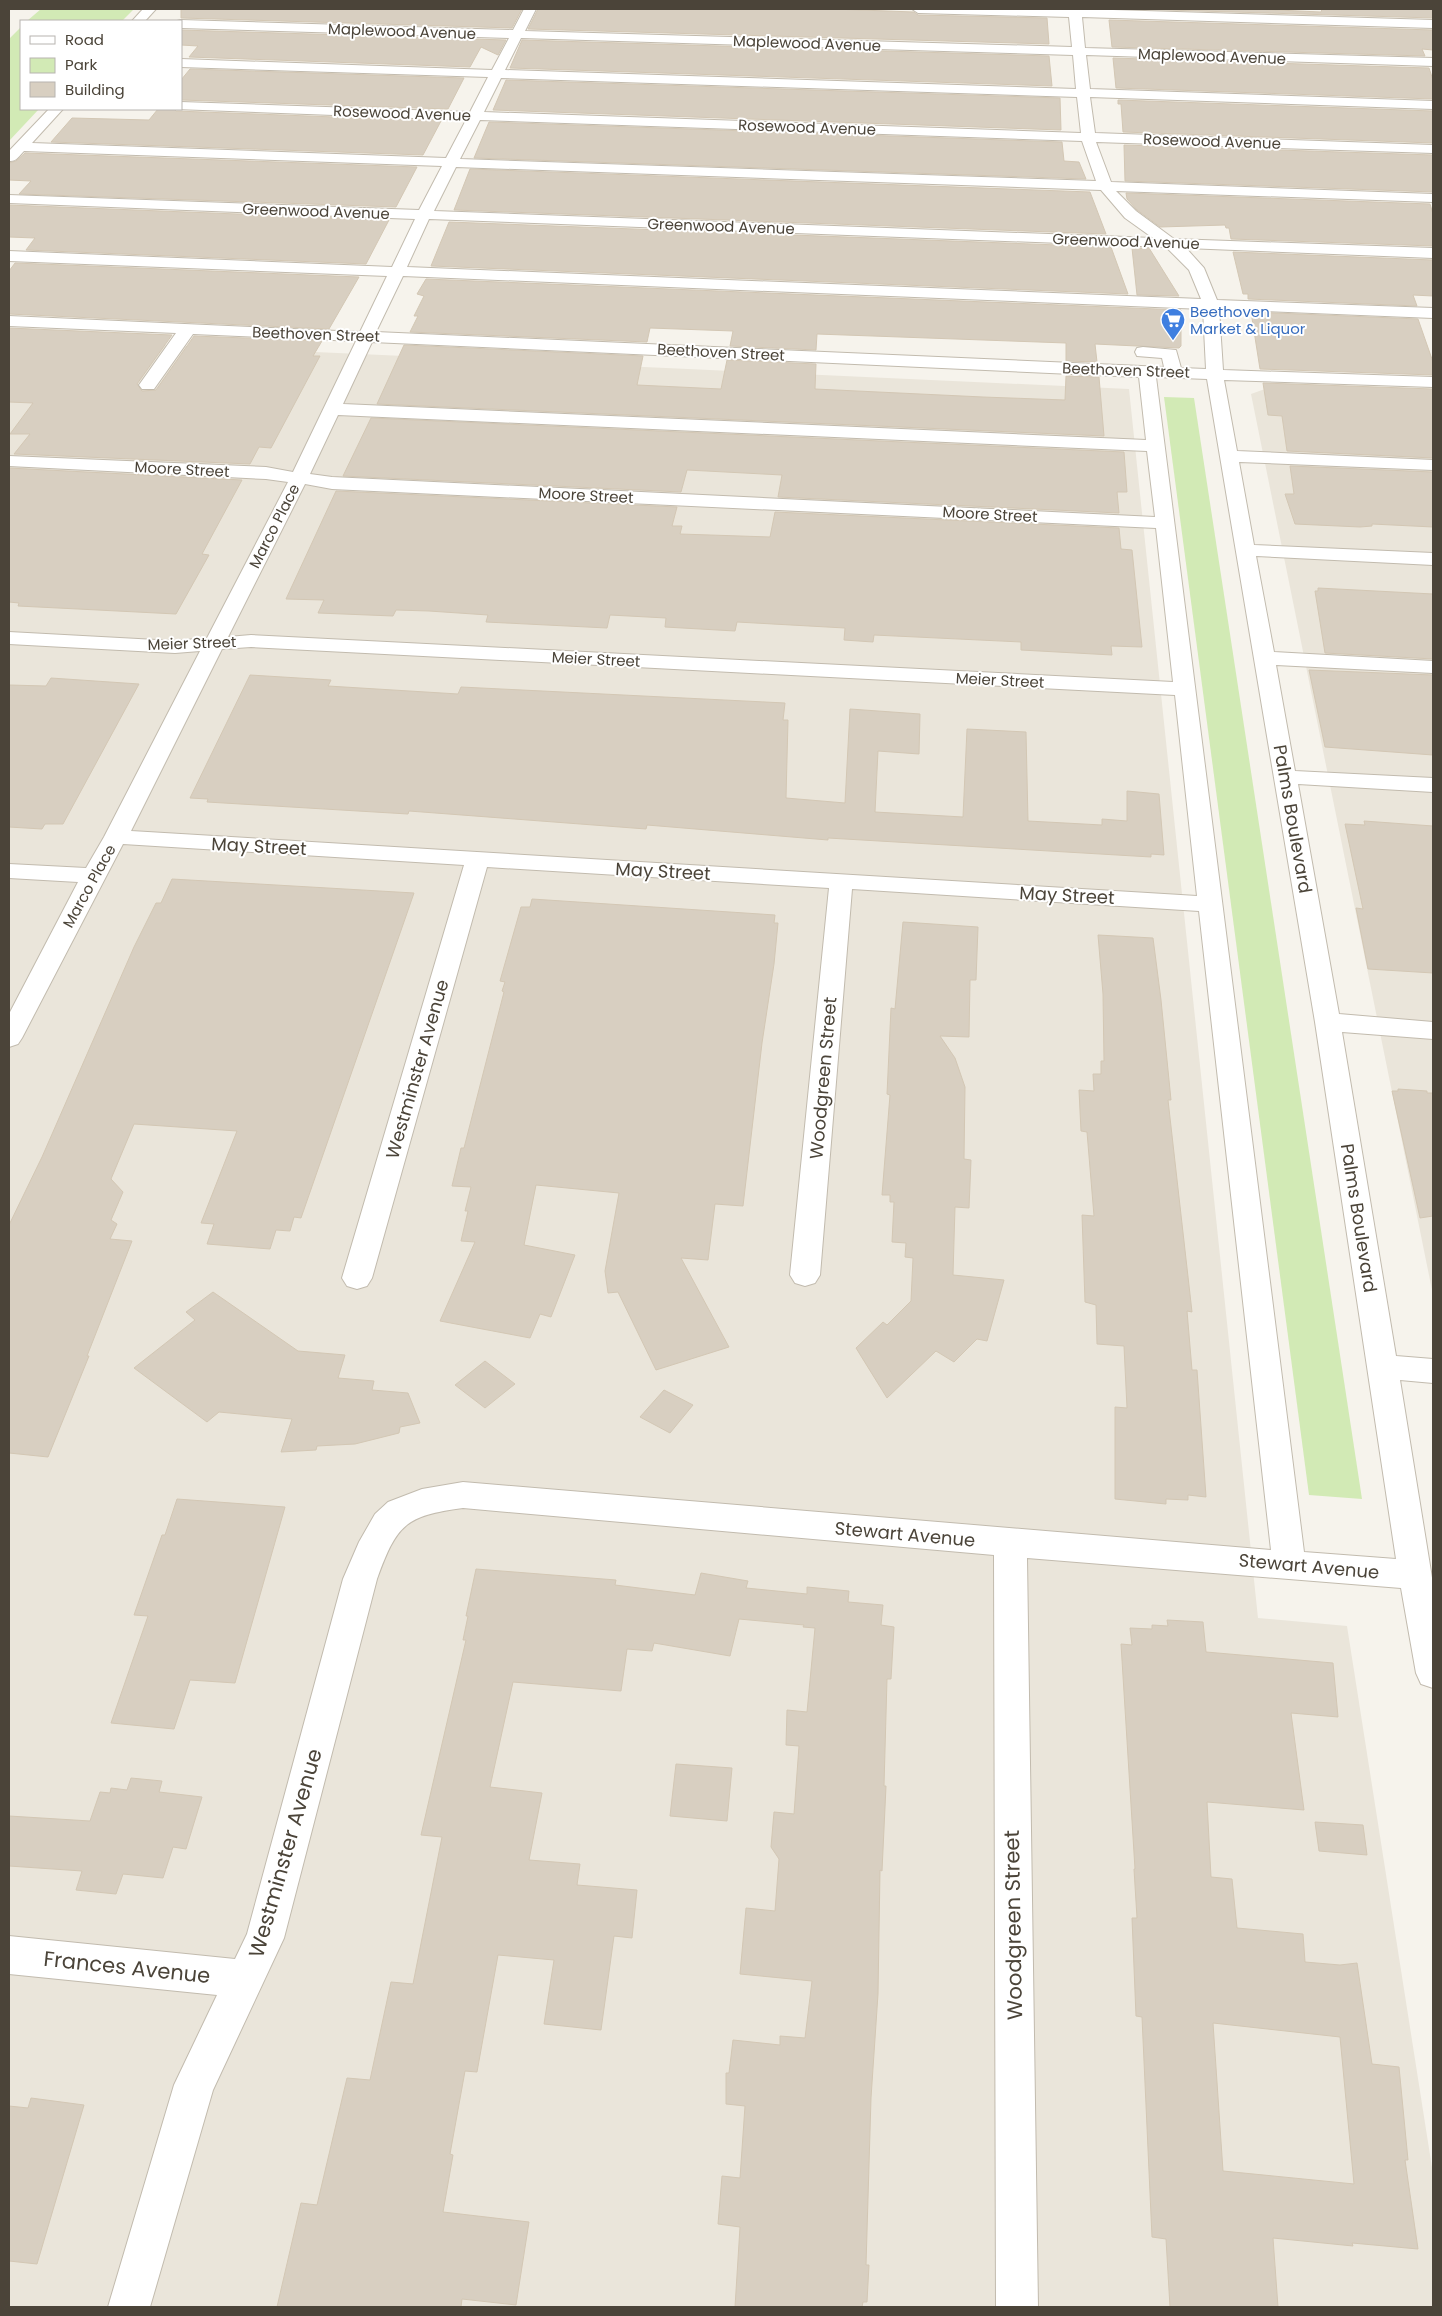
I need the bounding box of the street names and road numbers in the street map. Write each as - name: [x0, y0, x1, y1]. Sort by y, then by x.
- street label: Maplewood Avenue: [328, 18, 476, 44]
- street label: Maplewood Avenue: [733, 30, 881, 56]
- street label: Maplewood Avenue: [1138, 43, 1286, 69]
- street label: Rosewood Avenue: [333, 100, 471, 126]
- street label: Rosewood Avenue: [738, 114, 876, 140]
- street label: Rosewood Avenue: [1143, 128, 1281, 154]
- street label: Greenwood Avenue: [242, 198, 390, 224]
- street label: Greenwood Avenue: [647, 213, 795, 239]
- street label: Greenwood Avenue: [1052, 228, 1200, 254]
- street label: Beethoven Street: [252, 321, 380, 347]
- street label: Beethoven Street: [657, 338, 785, 366]
- street label: Beethoven Street: [1062, 357, 1190, 383]
- street label: Moore Street: [134, 456, 230, 482]
- street label: Marco Place: [244, 480, 304, 572]
- street label: Moore Street: [538, 482, 634, 508]
- street label: Moore Street: [942, 501, 1038, 527]
- street label: Meier Street: [147, 631, 237, 655]
- street label: Meier Street: [551, 646, 641, 672]
- street label: Meier Street: [955, 667, 1045, 693]
- street label: Palms Boulevard: [1268, 743, 1318, 895]
- street label: May Street: [211, 831, 307, 861]
- street label: Marco Place: [57, 841, 121, 931]
- street label: May Street: [615, 856, 711, 886]
- street label: May Street: [1019, 880, 1115, 910]
- street label: Westminster Avenue: [379, 976, 455, 1162]
- street label: Woodgreen Street: [803, 996, 843, 1160]
- street label: Palms Boulevard: [1335, 1142, 1383, 1294]
- street label: Stewart Avenue: [834, 1515, 976, 1553]
- street label: Stewart Avenue: [1238, 1547, 1380, 1585]
- street label: Westminster Avenue: [241, 1745, 329, 1961]
- street label: Woodgreen Street: [997, 1830, 1029, 2020]
- street label: Frances Avenue: [42, 1944, 212, 1990]

